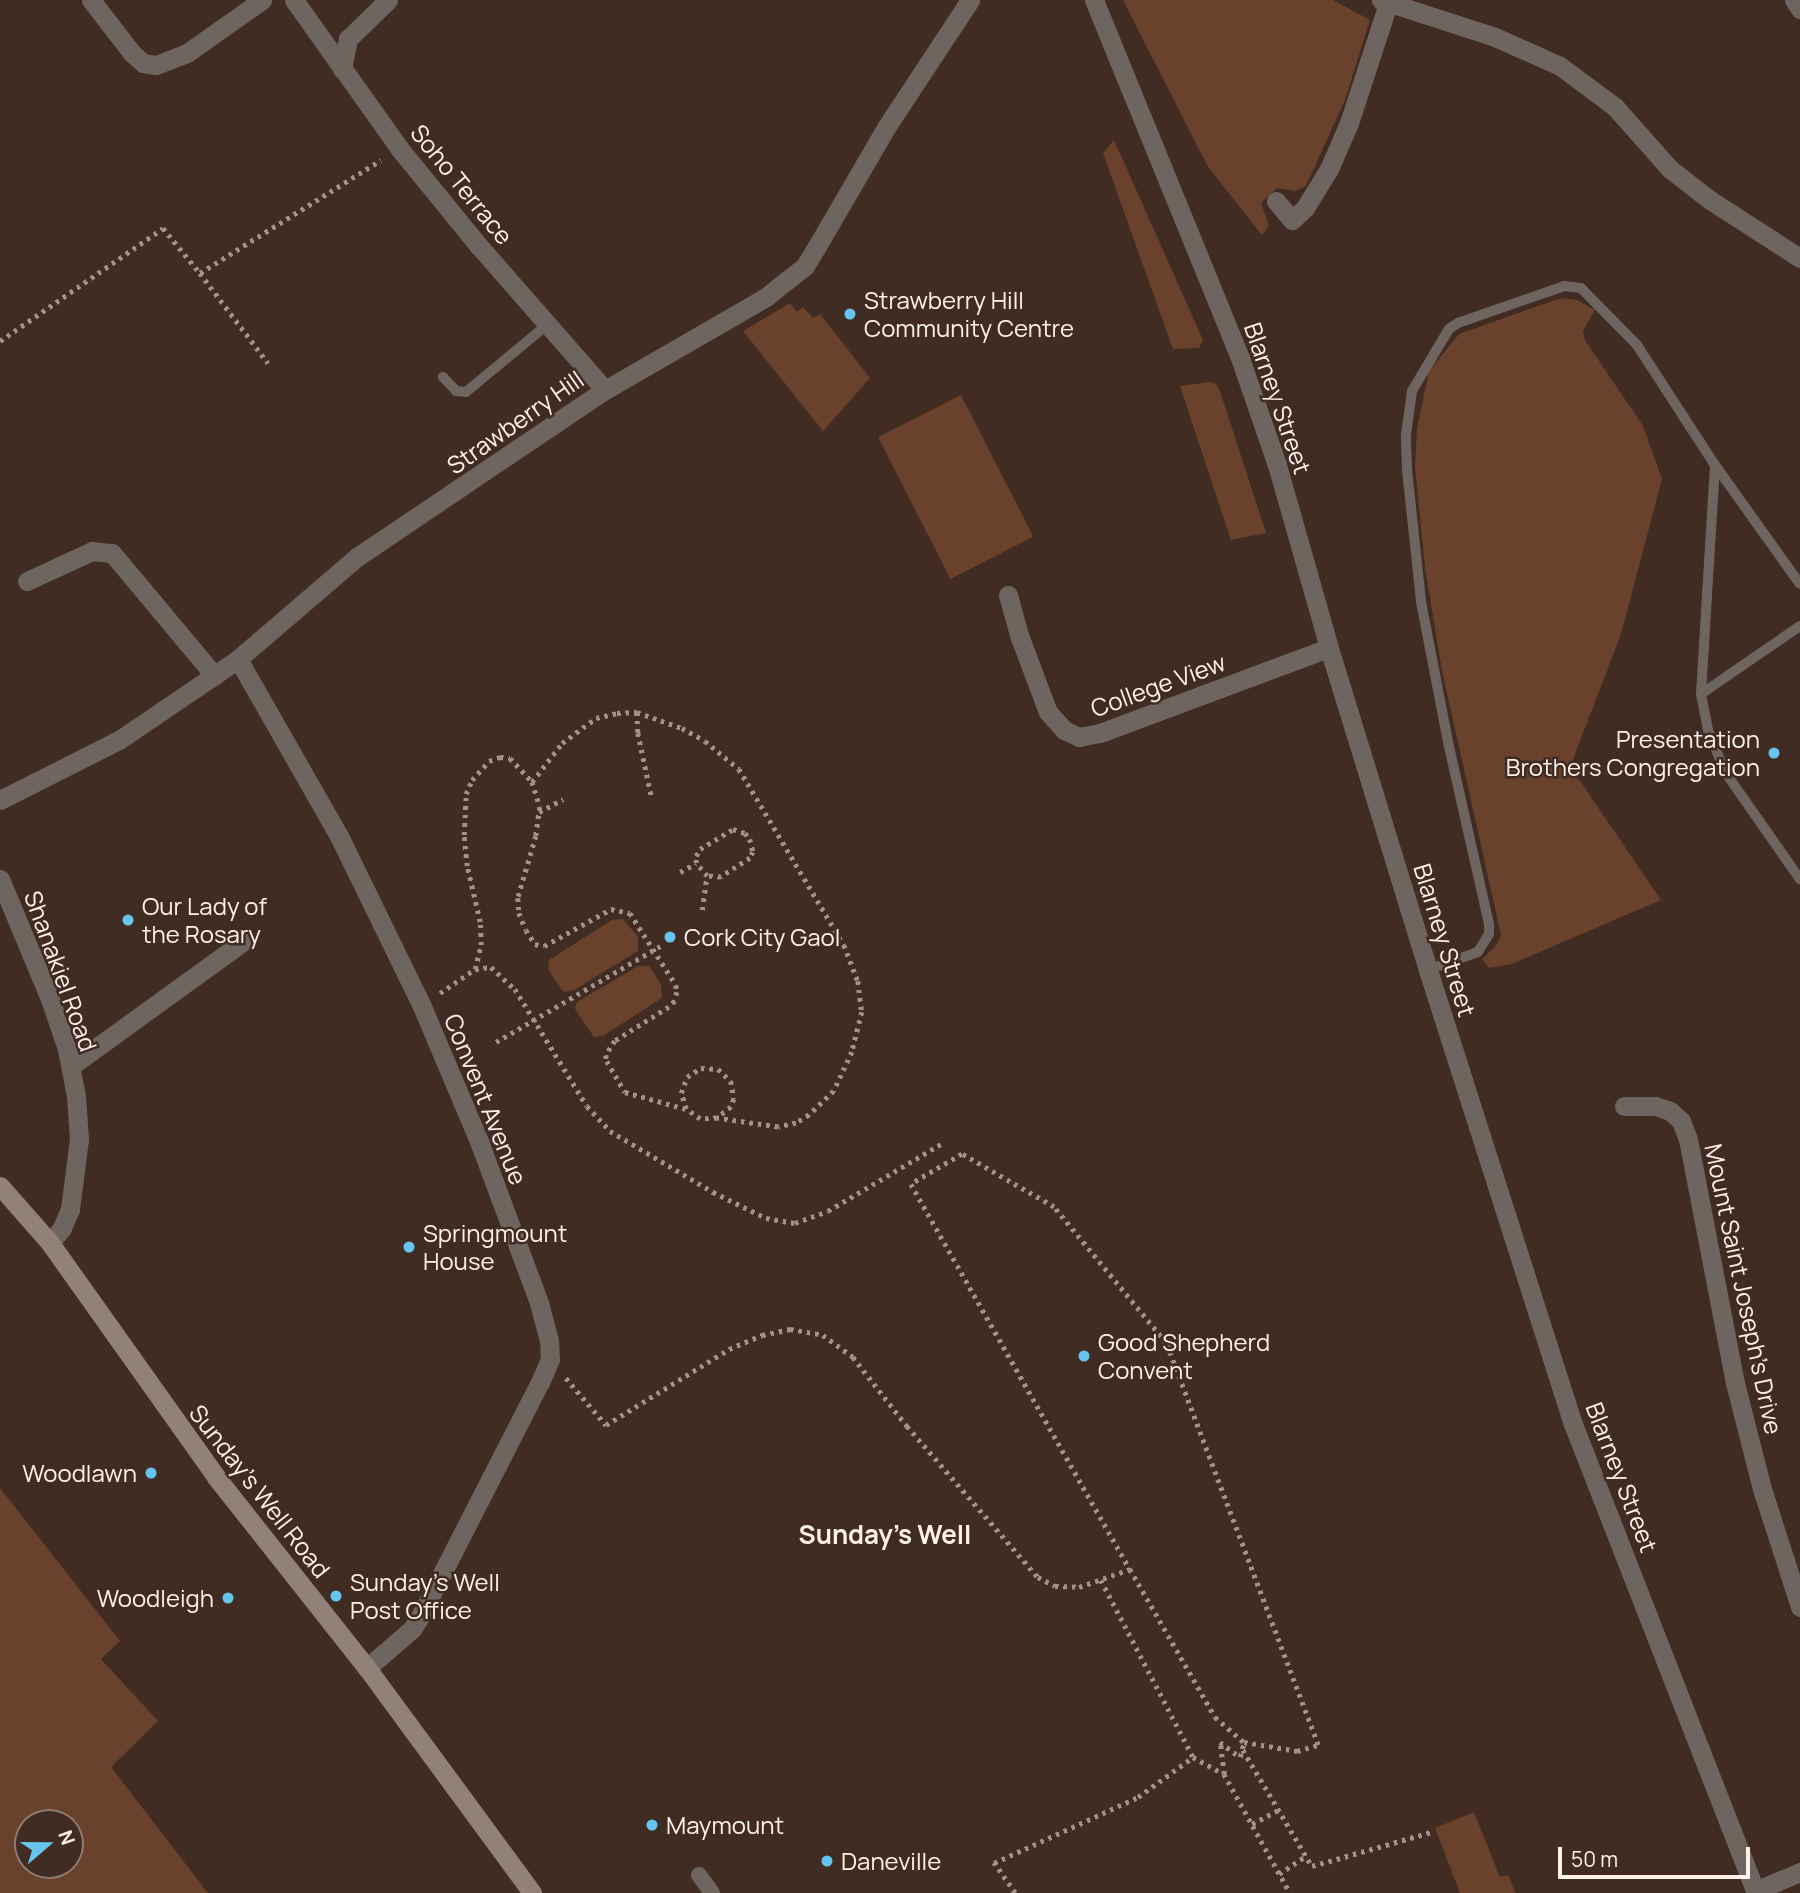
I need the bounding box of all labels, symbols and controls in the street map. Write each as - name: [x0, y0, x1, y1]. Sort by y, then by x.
- street label: Soho Terrace: [405, 118, 519, 250]
- place label: Strawberry Hill Community Centre: [864, 286, 1074, 342]
- marker: Strawberry Hill Community Centre: [842, 306, 858, 322]
- street label: Blarney Street: [1239, 319, 1317, 477]
- street label: Strawberry Hill: [441, 364, 589, 480]
- street label: College View: [1087, 647, 1229, 723]
- place label: Presentation Brothers Congregation: [1506, 725, 1760, 781]
- marker: Presentation Brothers Congregation: [1766, 745, 1782, 761]
- street label: Blarney Street: [1408, 860, 1482, 1020]
- street label: Shanakiel Road: [19, 887, 103, 1055]
- place label: Our Lady of the Rosary: [142, 892, 267, 948]
- marker: Our Lady of the Rosary: [120, 912, 136, 928]
- place label: Cork City Gaol: [684, 923, 840, 951]
- marker: Cork City Gaol: [662, 929, 678, 945]
- street label: Convent Avenue: [439, 1009, 533, 1189]
- street label: Mount Saint Joseph's Drive: [1699, 1141, 1789, 1437]
- place label: Springmount House: [423, 1219, 567, 1275]
- marker: Springmount House: [401, 1239, 417, 1255]
- place label: Good Shepherd Convent: [1098, 1328, 1270, 1384]
- marker: Good Shepherd Convent: [1076, 1348, 1092, 1364]
- street label: Blarney Street: [1580, 1398, 1664, 1556]
- street label: Sunday's Well Road: [184, 1399, 336, 1583]
- place label: Woodlawn: [22, 1459, 137, 1487]
- marker: Woodlawn: [143, 1465, 159, 1481]
- district label: Sunday's Well: [799, 1519, 971, 1551]
- place label: Sunday's Well Post Office: [350, 1568, 500, 1624]
- place label: Woodleigh: [97, 1584, 214, 1612]
- marker: Sunday's Well Post Office: [328, 1588, 344, 1604]
- marker: Woodleigh: [220, 1590, 236, 1606]
- north arrow: [14, 1809, 84, 1879]
- place label: Maymount: [666, 1811, 784, 1839]
- marker: Maymount: [644, 1817, 660, 1833]
- text: N: [52, 1827, 81, 1848]
- scale bar: [1562, 1834, 1755, 1878]
- text: 50 m: [1571, 1845, 1618, 1873]
- place label: Daneville: [841, 1847, 941, 1875]
- marker: Daneville: [819, 1853, 835, 1869]

